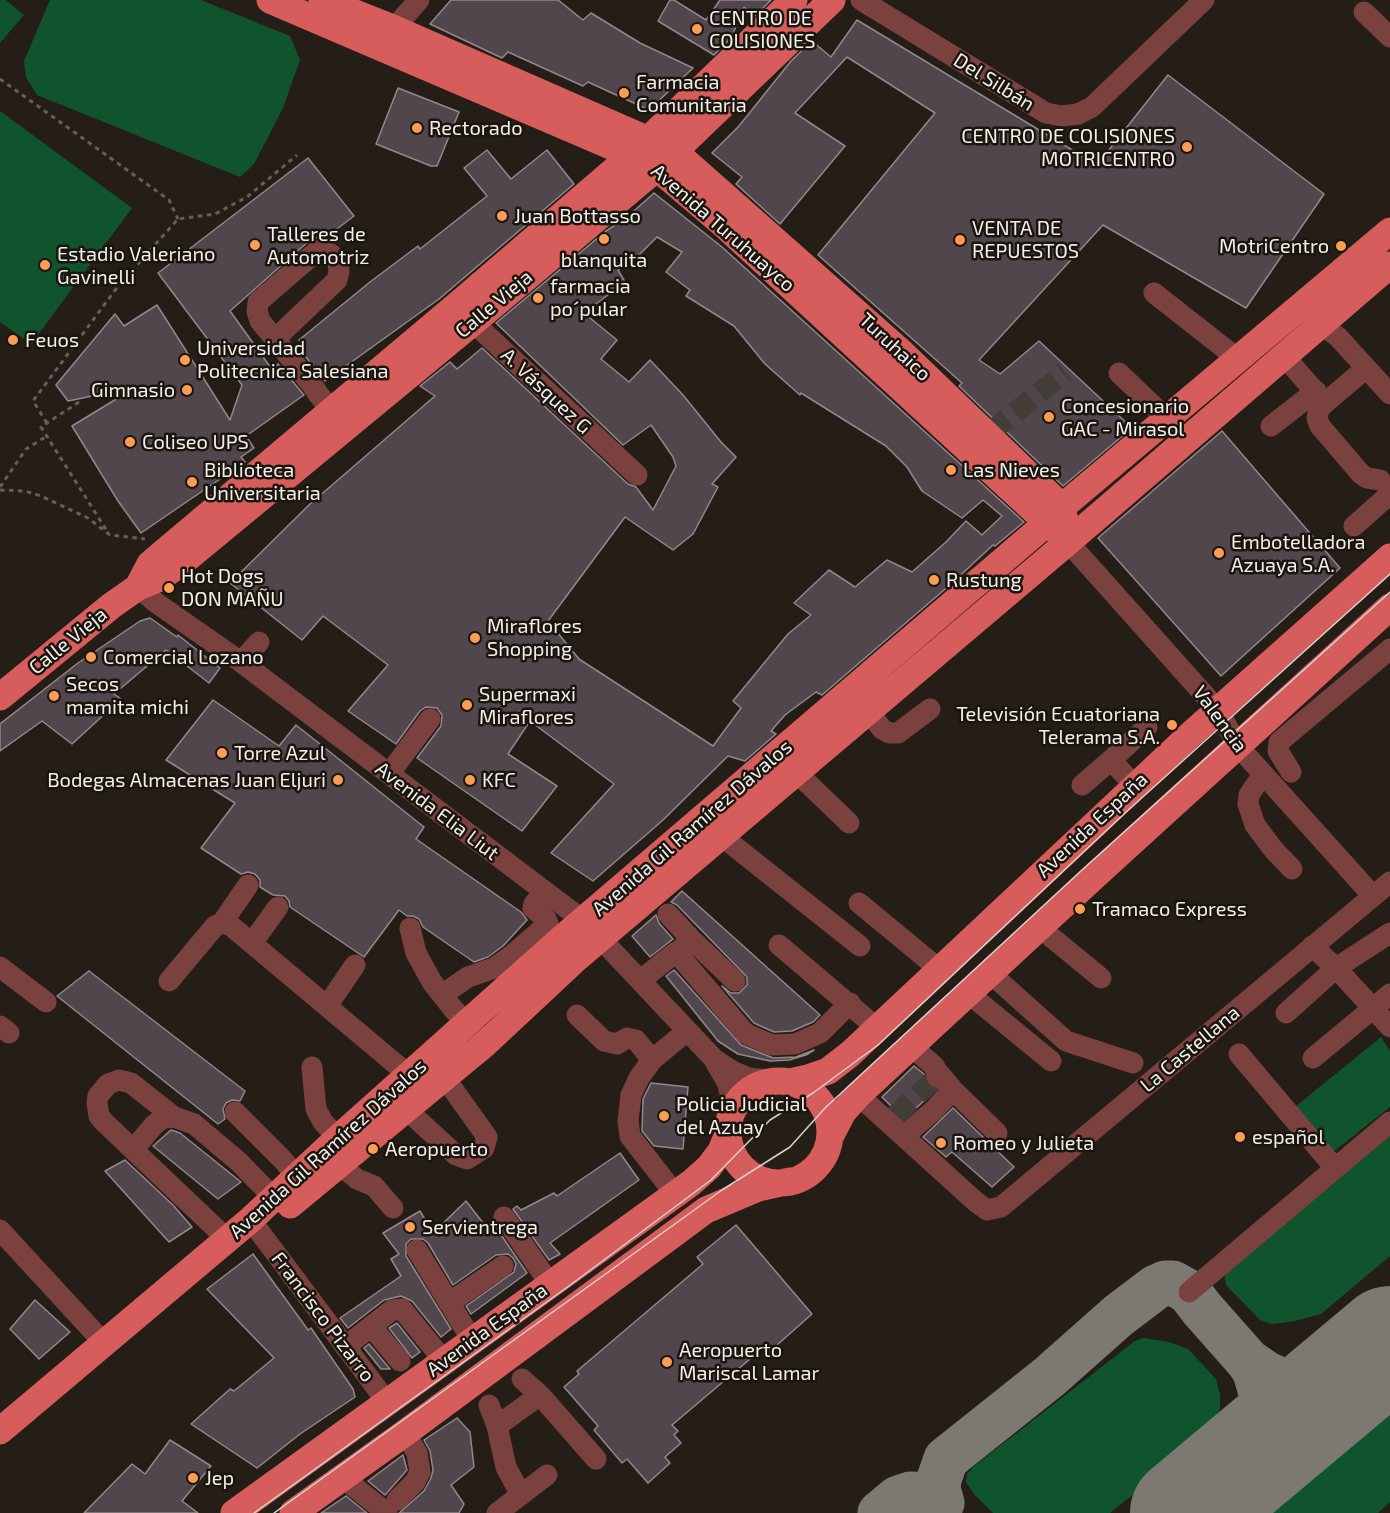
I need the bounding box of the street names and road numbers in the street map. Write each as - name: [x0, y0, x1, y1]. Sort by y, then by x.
- street label: Del Silbán: [949, 48, 1039, 116]
- street label: Avenida Turuhuayco: [646, 159, 800, 297]
- street label: Calle Vieja: [451, 265, 537, 343]
- street label: Turuhaico: [854, 308, 936, 386]
- street label: A. Vásquez G: [496, 343, 596, 439]
- street label: Calle Vieja: [24, 602, 112, 680]
- street label: Valencia: [1188, 681, 1252, 757]
- street label: Avenida Gil Ramírez Dávalos: [587, 735, 797, 921]
- street label: Avenida Elia Liut: [370, 757, 504, 865]
- street label: Avenida España: [1031, 767, 1153, 883]
- street label: La Castellana: [1136, 1001, 1244, 1097]
- street label: Avenida Gil Ramírez Dávalos: [225, 1054, 431, 1244]
- street label: Francisco Pizarro: [266, 1247, 380, 1387]
- street label: Avenida España: [422, 1278, 552, 1382]

